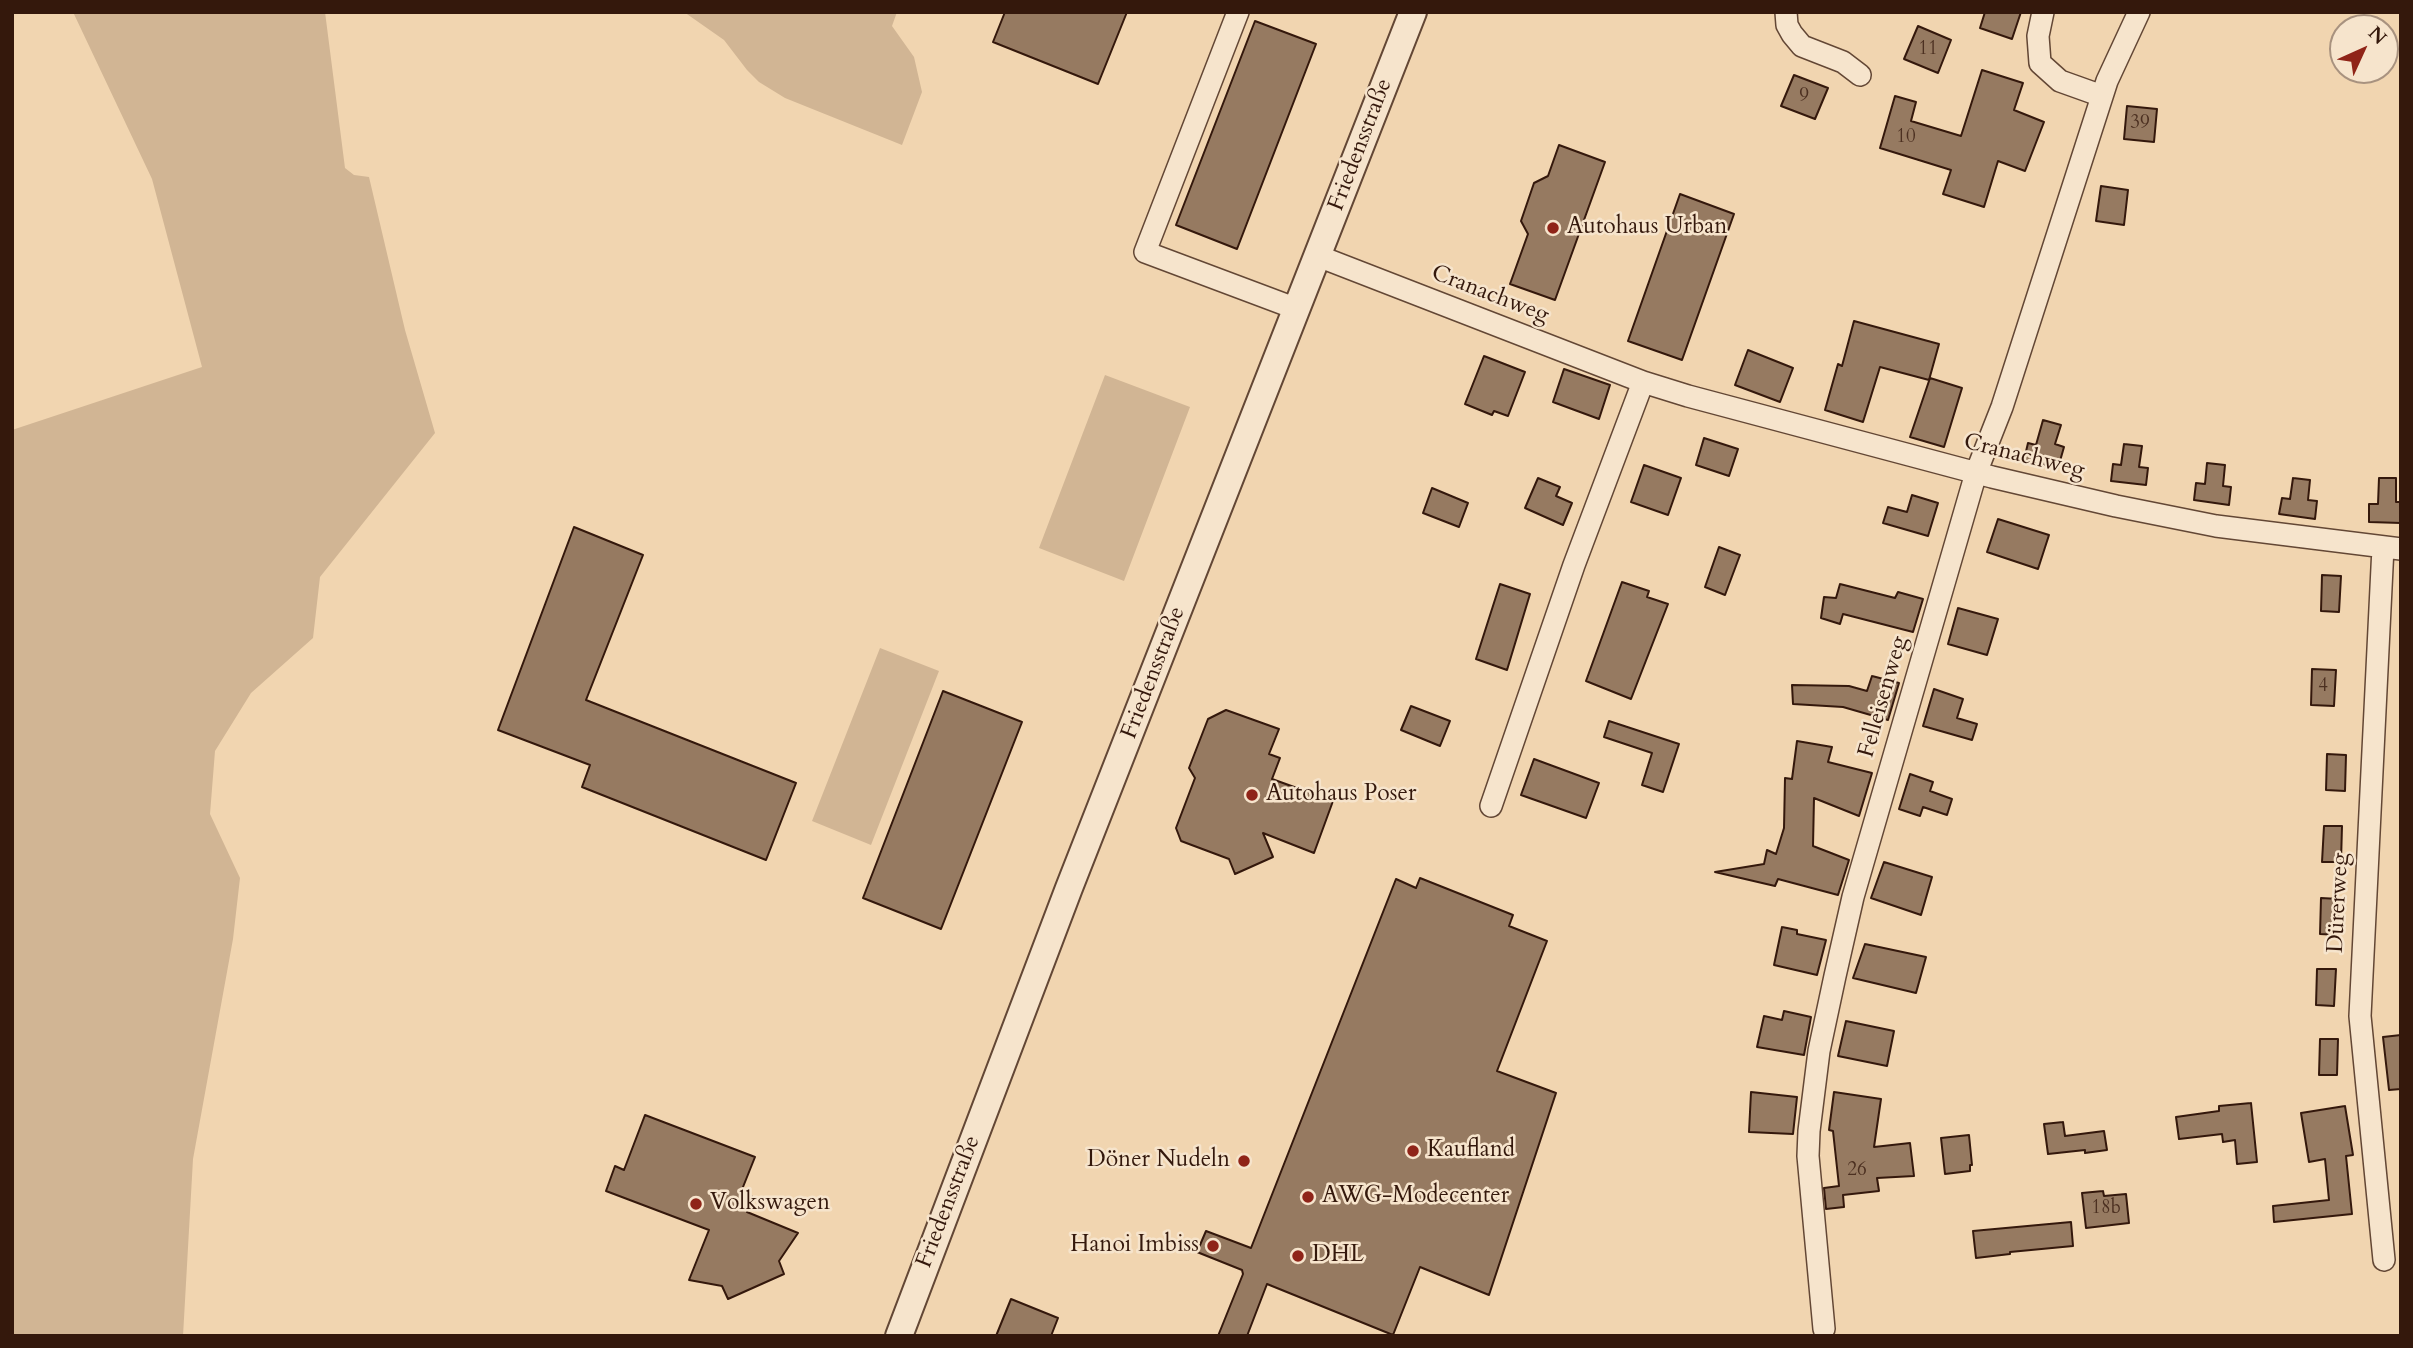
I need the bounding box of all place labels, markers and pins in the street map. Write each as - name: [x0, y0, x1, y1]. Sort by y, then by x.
- place label: Autohaus Urban: [1567, 214, 1727, 242]
- marker: Autohaus Urban: [1545, 220, 1561, 236]
- place label: Autohaus Poser: [1266, 781, 1416, 809]
- marker: Autohaus Poser: [1244, 787, 1260, 803]
- place label: Kaufland: [1427, 1137, 1515, 1165]
- marker: Kaufland: [1405, 1143, 1421, 1159]
- place label: Döner Nudeln: [1087, 1147, 1230, 1175]
- marker: Döner Nudeln: [1236, 1153, 1252, 1169]
- place label: AWG-Modecenter: [1322, 1183, 1509, 1211]
- marker: AWG-Modecenter: [1300, 1189, 1316, 1205]
- place label: Volkswagen: [710, 1190, 830, 1218]
- marker: Volkswagen: [688, 1196, 704, 1212]
- place label: Hanoi Imbiss: [1070, 1232, 1199, 1260]
- marker: Hanoi Imbiss: [1205, 1238, 1221, 1254]
- place label: DHL: [1312, 1242, 1364, 1270]
- marker: DHL: [1290, 1248, 1306, 1264]

